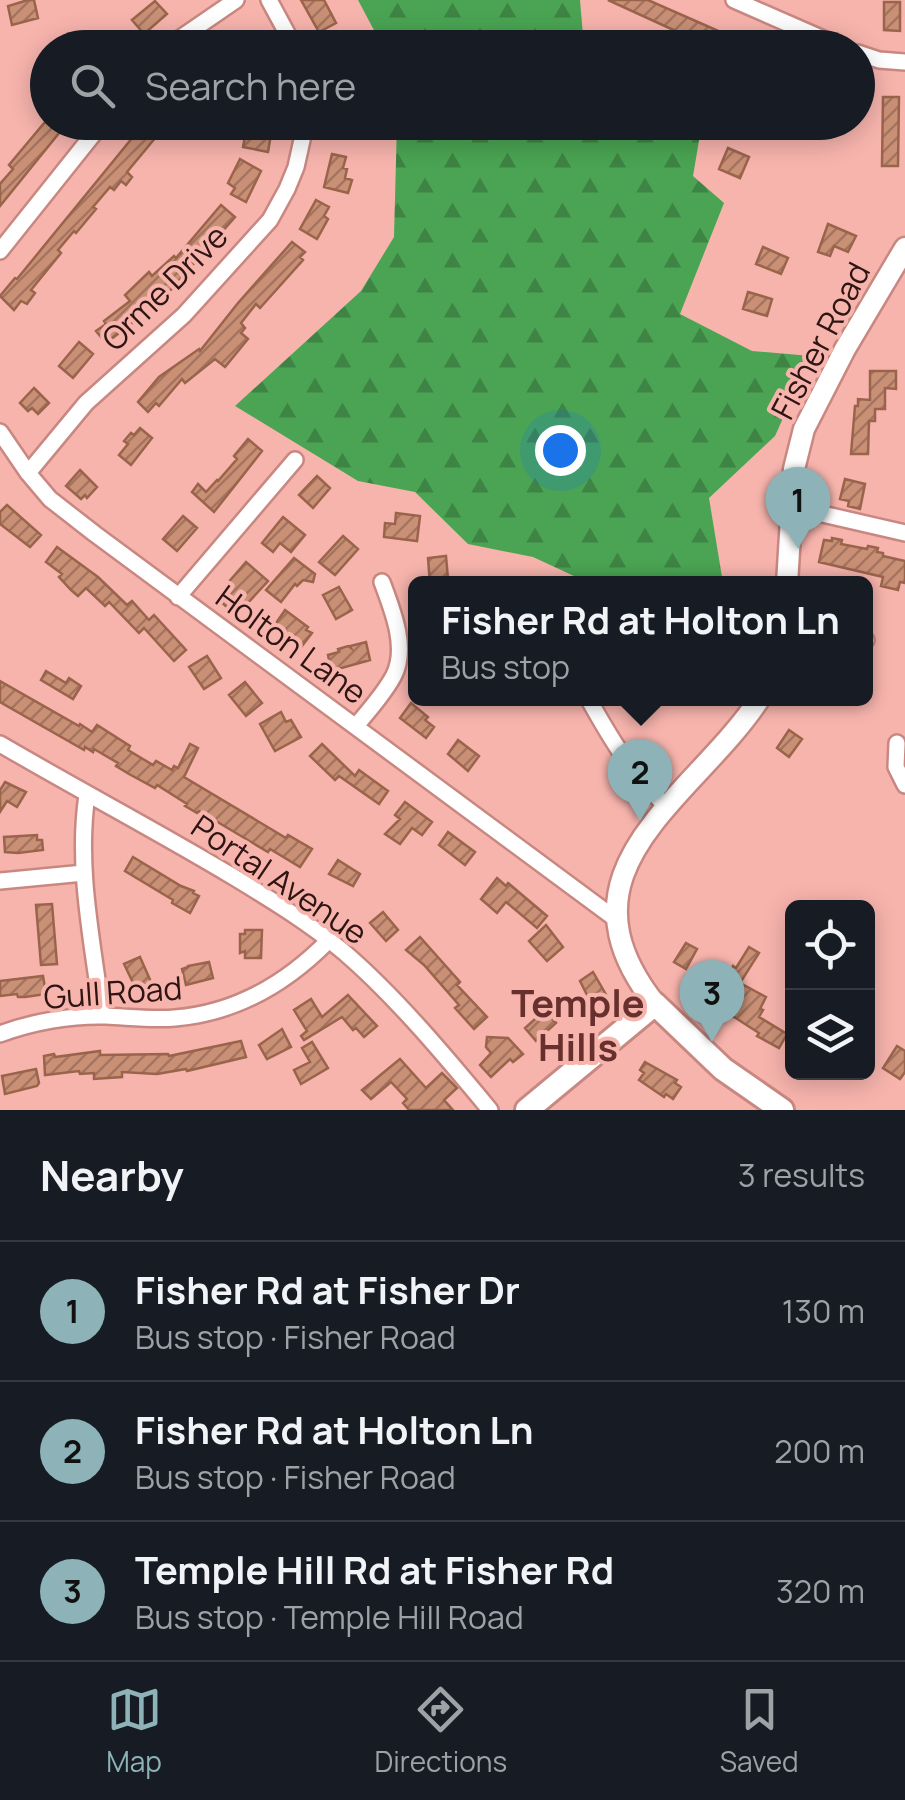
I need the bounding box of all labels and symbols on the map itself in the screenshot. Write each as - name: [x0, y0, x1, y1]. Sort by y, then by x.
- street label: Orme Drive: [92, 215, 237, 360]
- street label: Fisher Road: [760, 254, 880, 427]
- your location: [535, 425, 586, 476]
- pin: 1: [766, 466, 830, 549]
- street label: Holton Lane: [207, 575, 376, 714]
- pin: 2: [608, 738, 672, 821]
- street label: Portal Avenue: [183, 804, 376, 954]
- pin: 3: [680, 960, 744, 1042]
- street label: Gull Road: [42, 965, 184, 1019]
- district label: Temple Hills: [511, 976, 645, 1072]

